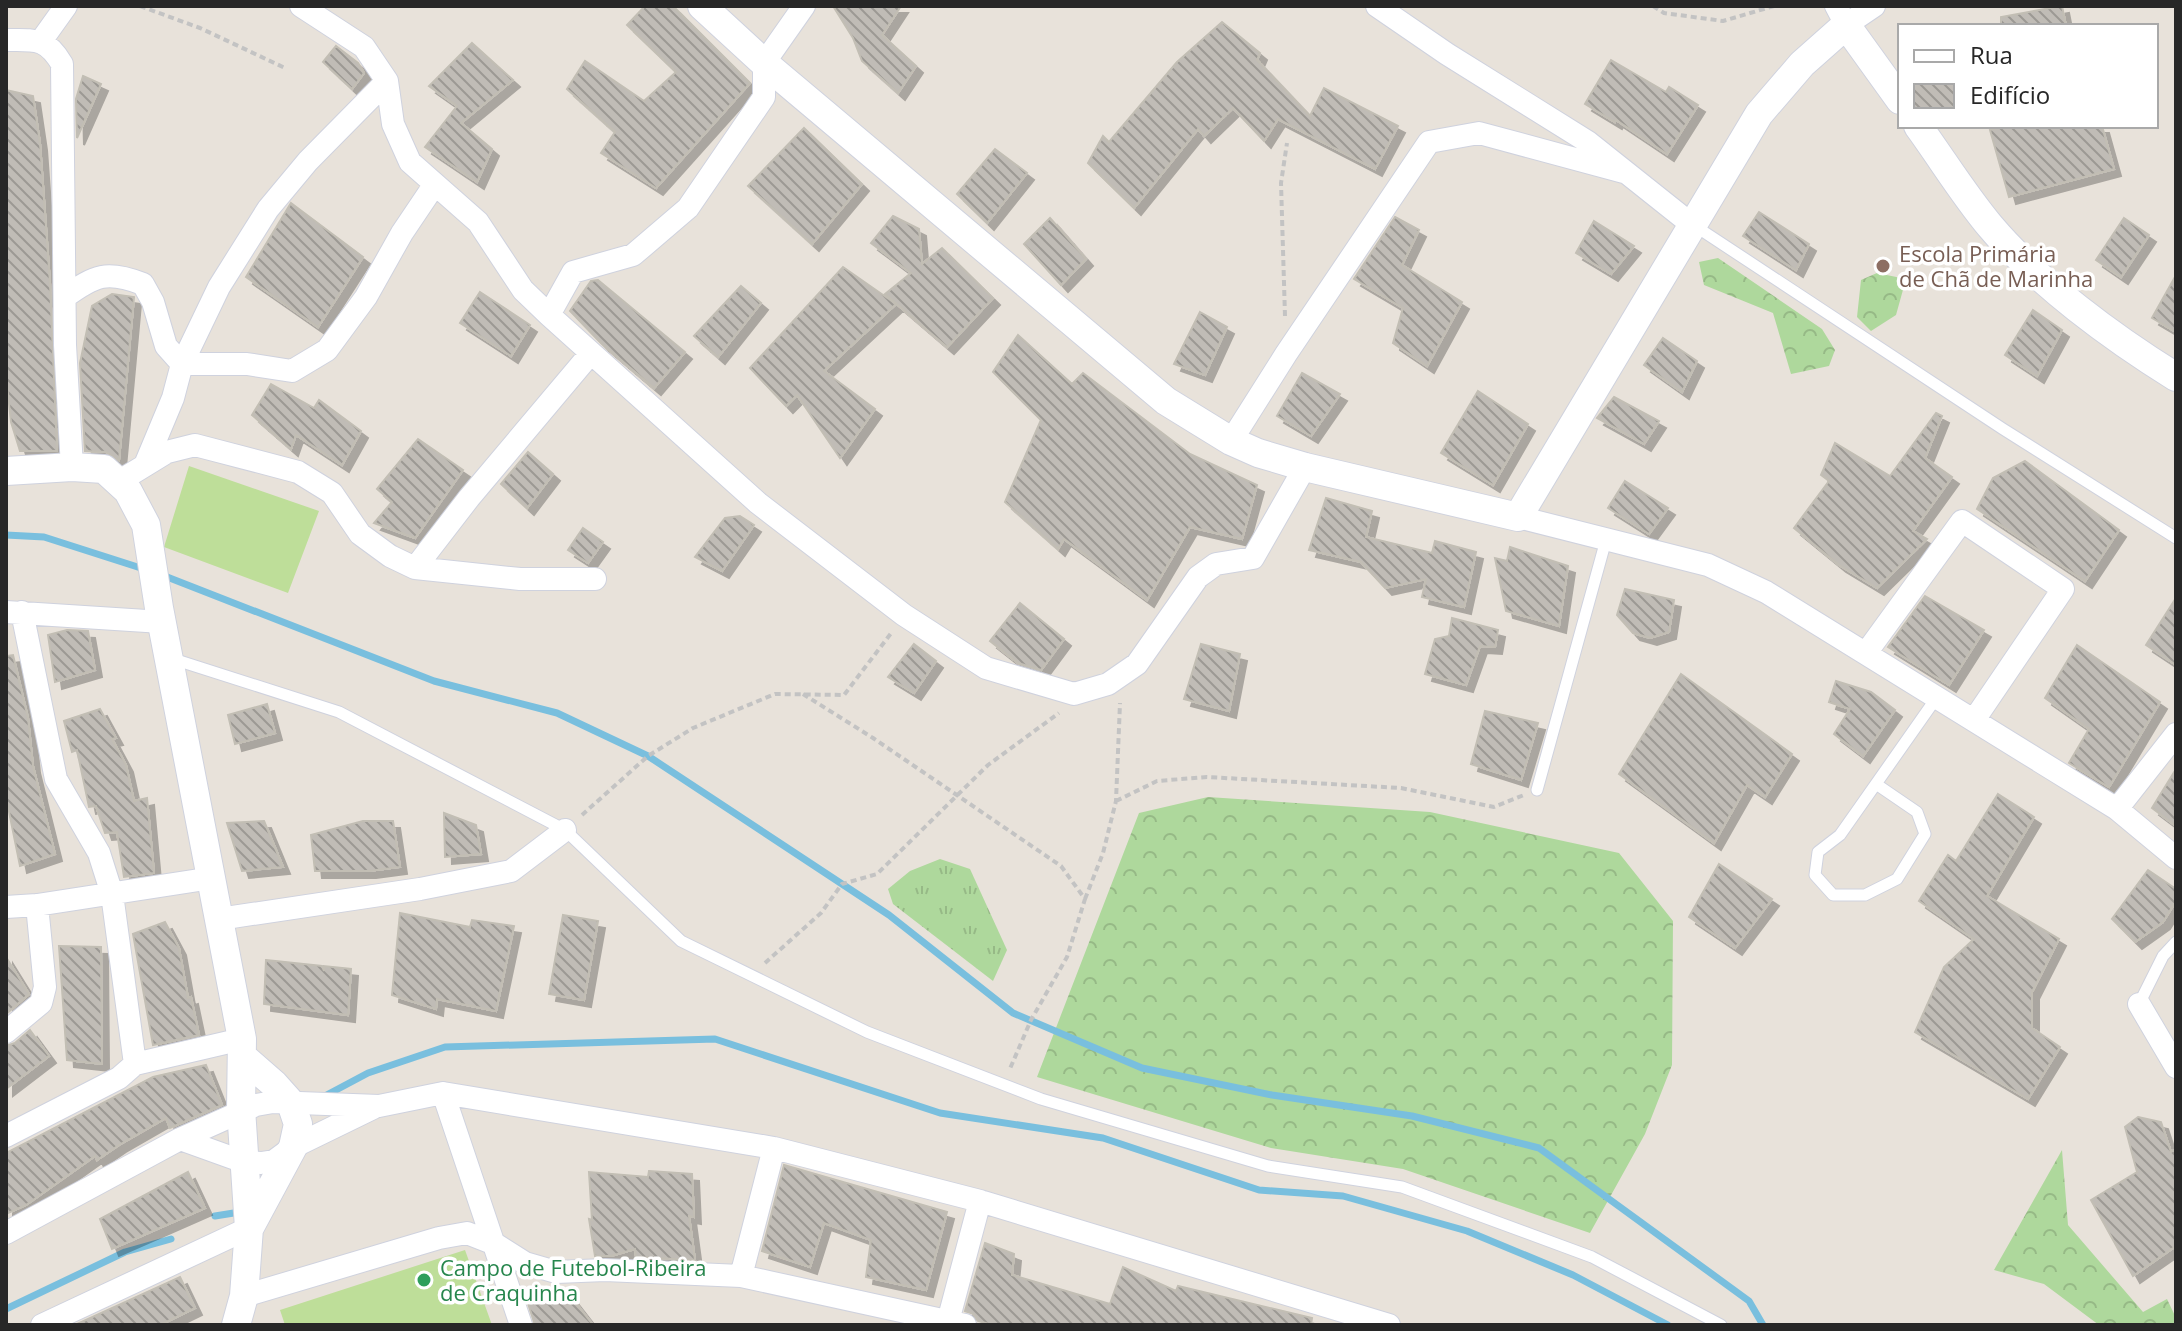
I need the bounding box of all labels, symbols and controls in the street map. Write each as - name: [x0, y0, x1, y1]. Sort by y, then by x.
- legend: [1898, 24, 2158, 128]
- text: Rua: [1970, 38, 2013, 71]
- text: Edifício: [1970, 78, 2050, 111]
- place label: Escola Primária de Chã de Marinha: [1899, 238, 2093, 293]
- marker: Escola Primária de Chã de Marinha: [1874, 257, 1892, 275]
- place label: Campo de Futebol-Ribeira de Craquinha: [440, 1252, 706, 1307]
- marker: Campo de Futebol-Ribeira de Craquinha: [415, 1271, 433, 1289]

